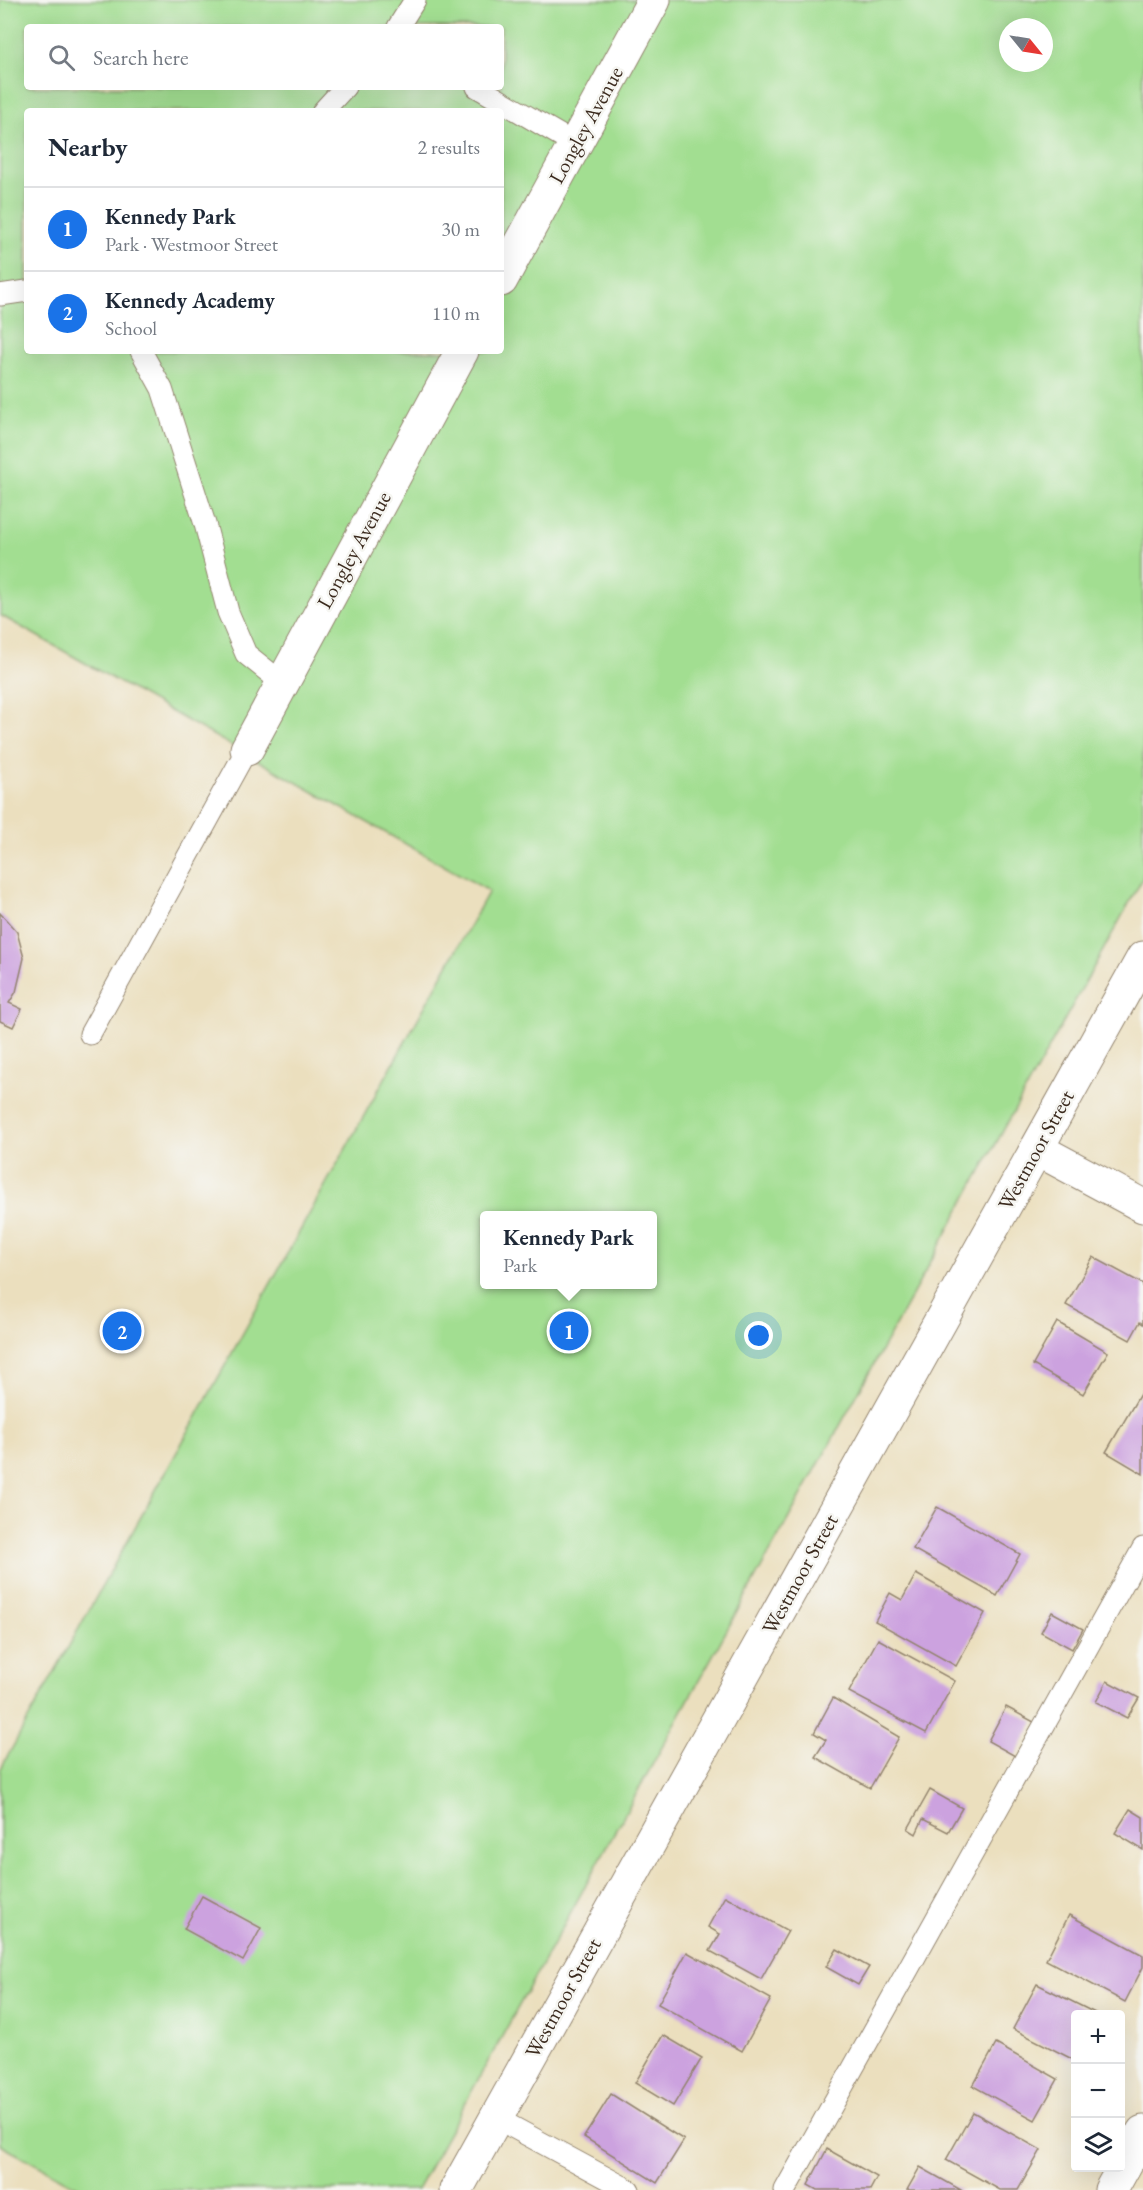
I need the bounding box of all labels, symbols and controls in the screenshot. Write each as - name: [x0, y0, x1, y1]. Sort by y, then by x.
- north arrow: [999, 18, 1053, 72]
- search box: [24, 24, 504, 90]
- icon: search: [45, 41, 78, 74]
- text: Search here: [93, 43, 188, 72]
- street label: Longley Avenue: [542, 61, 629, 188]
- text: Nearby: [48, 130, 128, 164]
- text: 2 results: [417, 134, 480, 160]
- text: Kennedy Park: [105, 202, 236, 231]
- text: 1: [62, 216, 73, 242]
- text: 30 m: [441, 216, 480, 242]
- text: Park · Westmoor Street: [105, 231, 278, 257]
- text: Kennedy Academy: [105, 286, 275, 315]
- text: 2: [62, 300, 73, 326]
- text: 110 m: [432, 300, 480, 326]
- text: School: [105, 315, 157, 341]
- street label: Longley Avenue: [310, 486, 397, 613]
- street label: Westmoor Street: [991, 1085, 1080, 1215]
- popup: [480, 1211, 657, 1289]
- text: Kennedy Park: [503, 1223, 634, 1252]
- text: Park: [503, 1252, 537, 1278]
- pin: 2: [102, 1308, 142, 1354]
- pin: 1: [550, 1308, 588, 1354]
- your location: [744, 1321, 773, 1350]
- street label: Westmoor Street: [755, 1509, 844, 1639]
- street label: Westmoor Street: [518, 1933, 607, 2063]
- map controls: [1071, 2010, 1125, 2172]
- button: +: [1071, 2010, 1125, 2064]
- button: −: [1071, 2064, 1125, 2118]
- button: layers: [1071, 2118, 1125, 2172]

